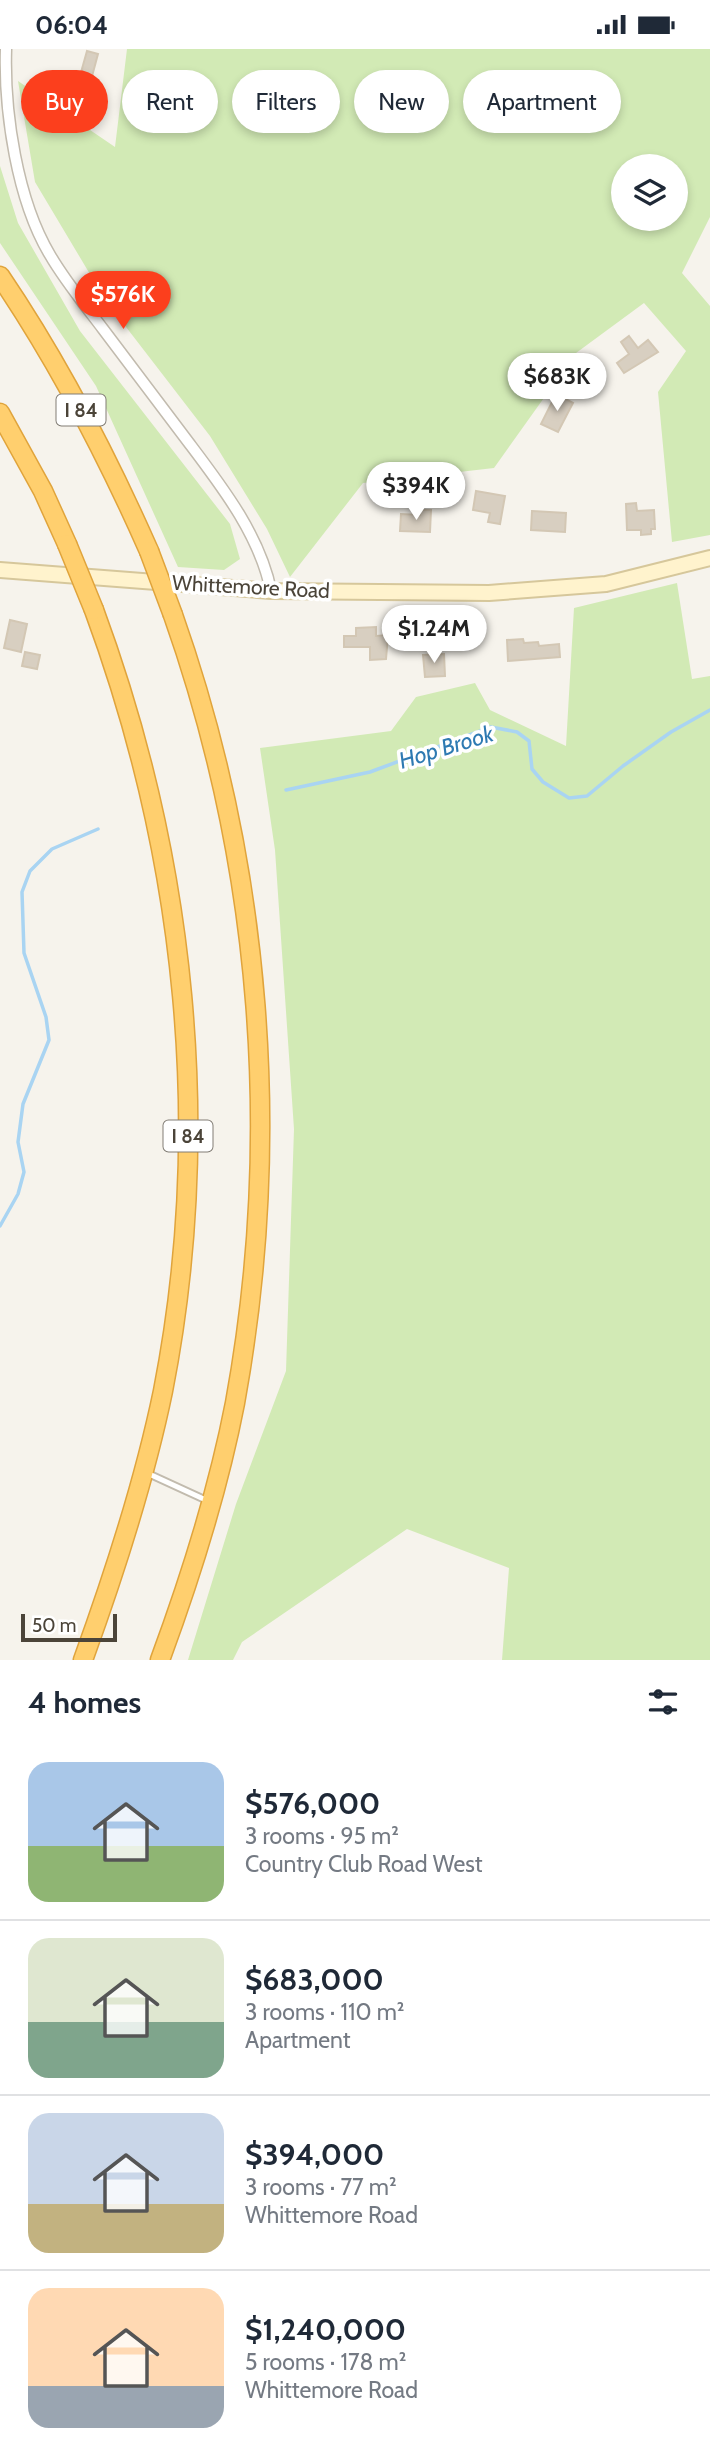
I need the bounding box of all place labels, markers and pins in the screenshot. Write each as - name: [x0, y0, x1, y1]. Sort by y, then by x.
- pin: $576K: [74, 271, 172, 331]
- pin: $683K: [508, 353, 606, 413]
- pin: $394K: [367, 463, 465, 522]
- pin: $1.24M: [377, 605, 491, 665]

